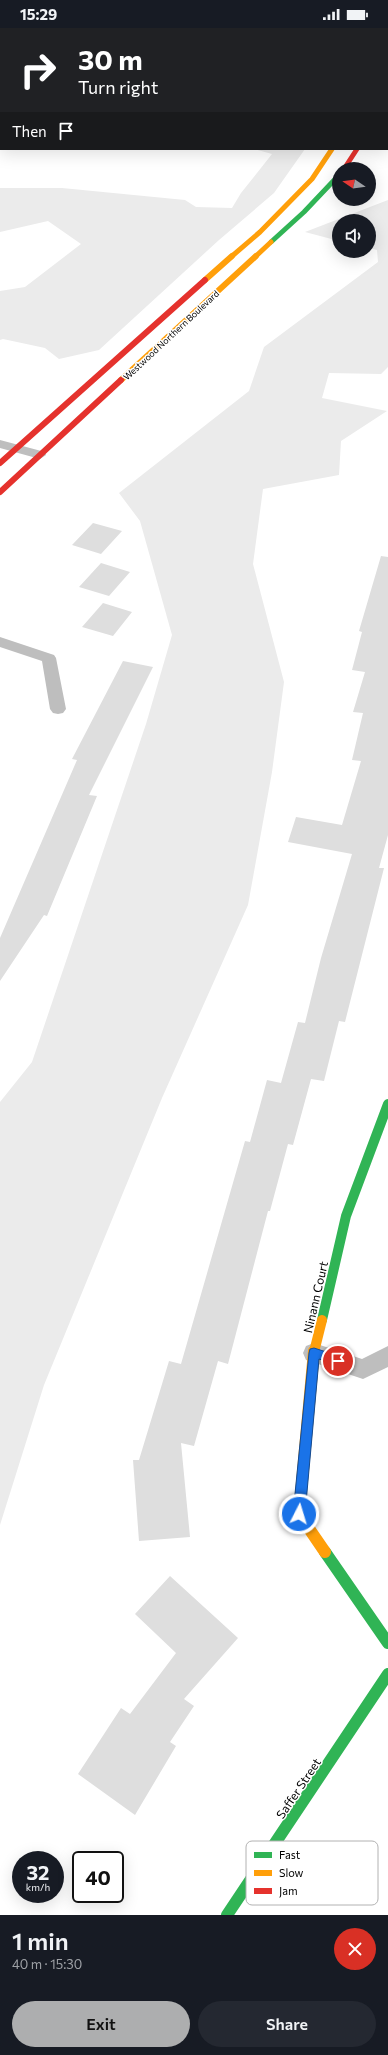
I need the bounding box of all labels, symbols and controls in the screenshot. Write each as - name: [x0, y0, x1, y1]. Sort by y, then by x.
- text: 15:29: [20, 5, 57, 23]
- text: 30 m: [78, 42, 143, 76]
- icon: right: [12, 44, 64, 96]
- text: Turn right: [78, 76, 158, 98]
- icon: arrive: [55, 120, 77, 142]
- text: Then: [12, 122, 47, 140]
- north arrow: [332, 162, 376, 206]
- map controls: [332, 162, 376, 258]
- button: sound: [332, 214, 376, 258]
- street label: Westwood Northern Boulevard: [121, 288, 221, 382]
- street label: Ninann Court: [300, 1260, 330, 1334]
- pin: [321, 1344, 355, 1378]
- icon: arrive: [327, 1350, 349, 1372]
- position arrow: [278, 1493, 320, 1535]
- street label: Saffer Street: [273, 1755, 323, 1821]
- legend: [246, 1841, 378, 1905]
- text: Fast: [279, 1848, 301, 1861]
- speed limit sign: 40: [72, 1851, 124, 1903]
- text: 32: [27, 1860, 49, 1884]
- text: Slow: [279, 1866, 304, 1879]
- text: km/h: [26, 1881, 50, 1893]
- text: Jam: [279, 1884, 298, 1898]
- text: 1 min: [12, 1926, 69, 1955]
- button: close: [334, 1928, 376, 1970]
- text: 40 m · 15:30: [12, 1956, 82, 1972]
- button: Exit: [12, 2001, 190, 2047]
- button: Share: [198, 2001, 376, 2047]

